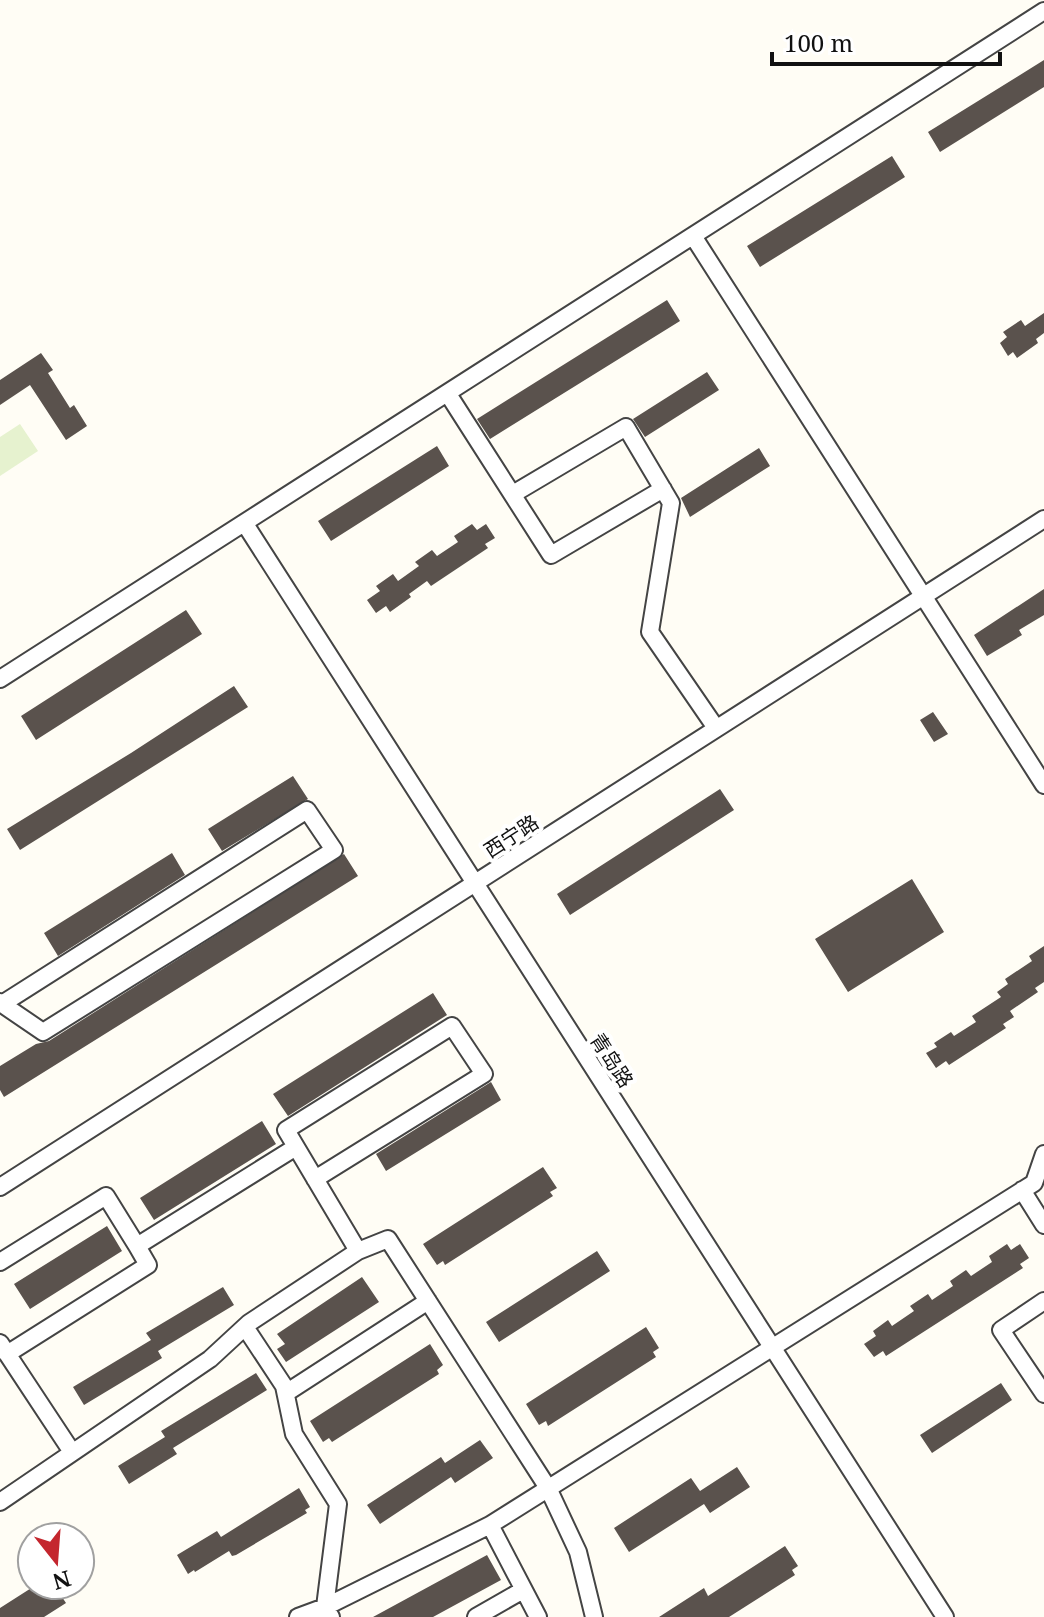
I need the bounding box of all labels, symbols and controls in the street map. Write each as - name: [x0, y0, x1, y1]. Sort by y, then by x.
- scale bar: [772, 16, 1000, 66]
- text: 100 m: [784, 26, 853, 59]
- street label: 西宁路: [478, 808, 544, 864]
- street label: 青岛路: [584, 1027, 640, 1093]
- north arrow: [16, 1521, 96, 1601]
- text: N: [49, 1564, 75, 1598]

